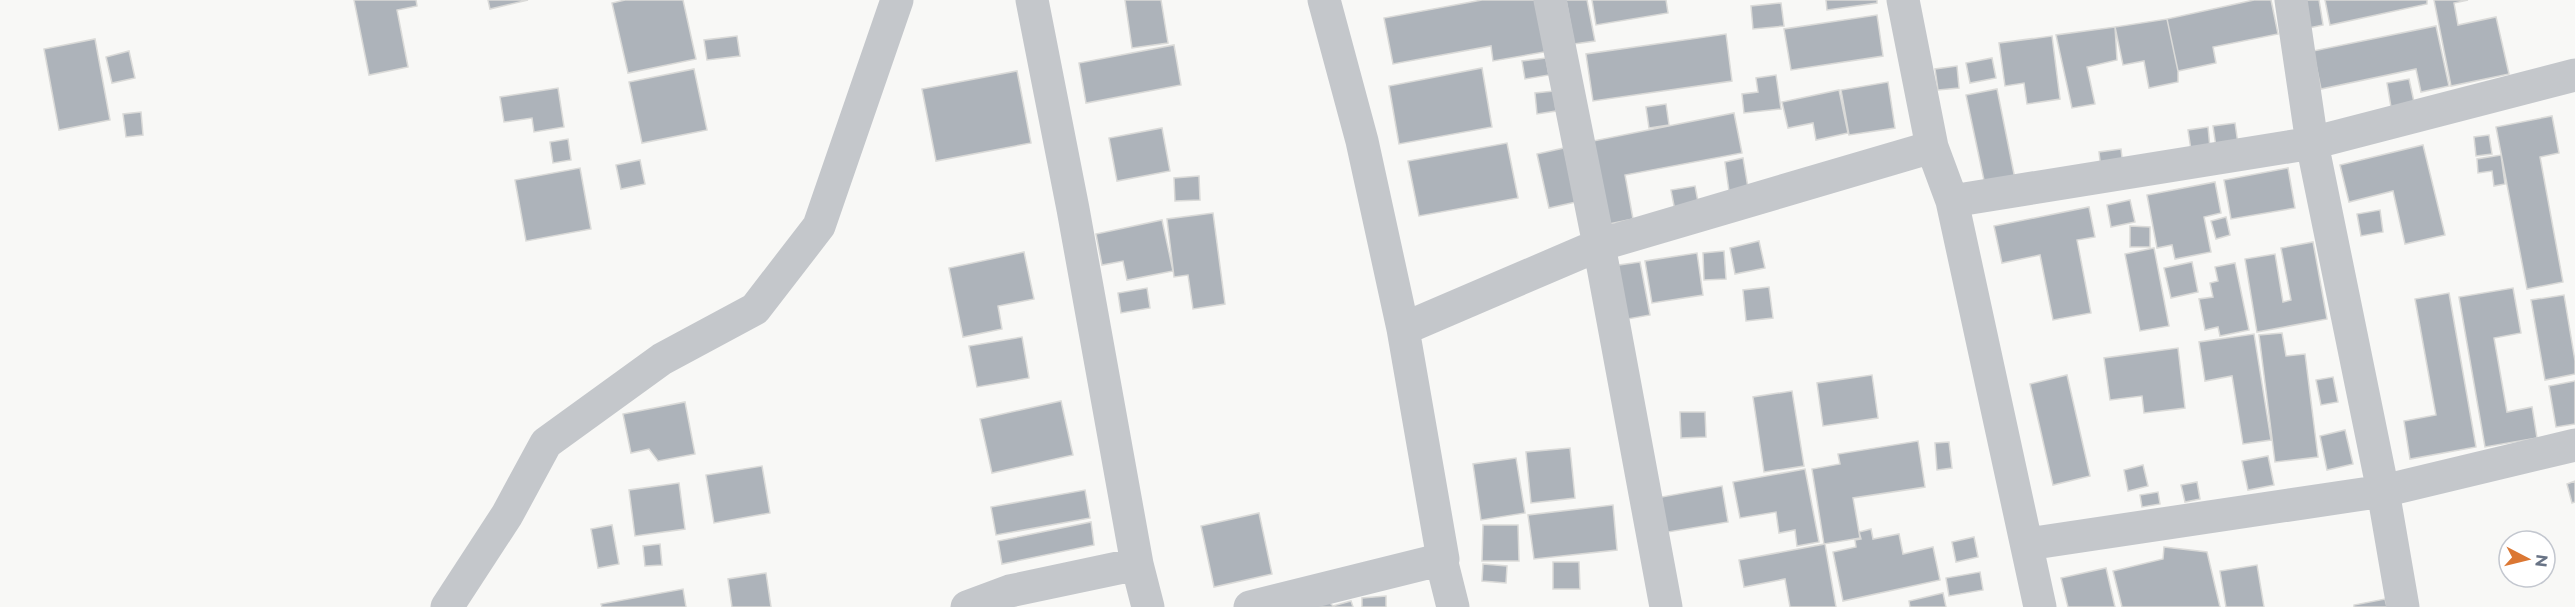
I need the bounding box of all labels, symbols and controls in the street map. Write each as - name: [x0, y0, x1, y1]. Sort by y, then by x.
- north arrow: [2497, 529, 2557, 589]
- text: N: [2531, 553, 2552, 568]

